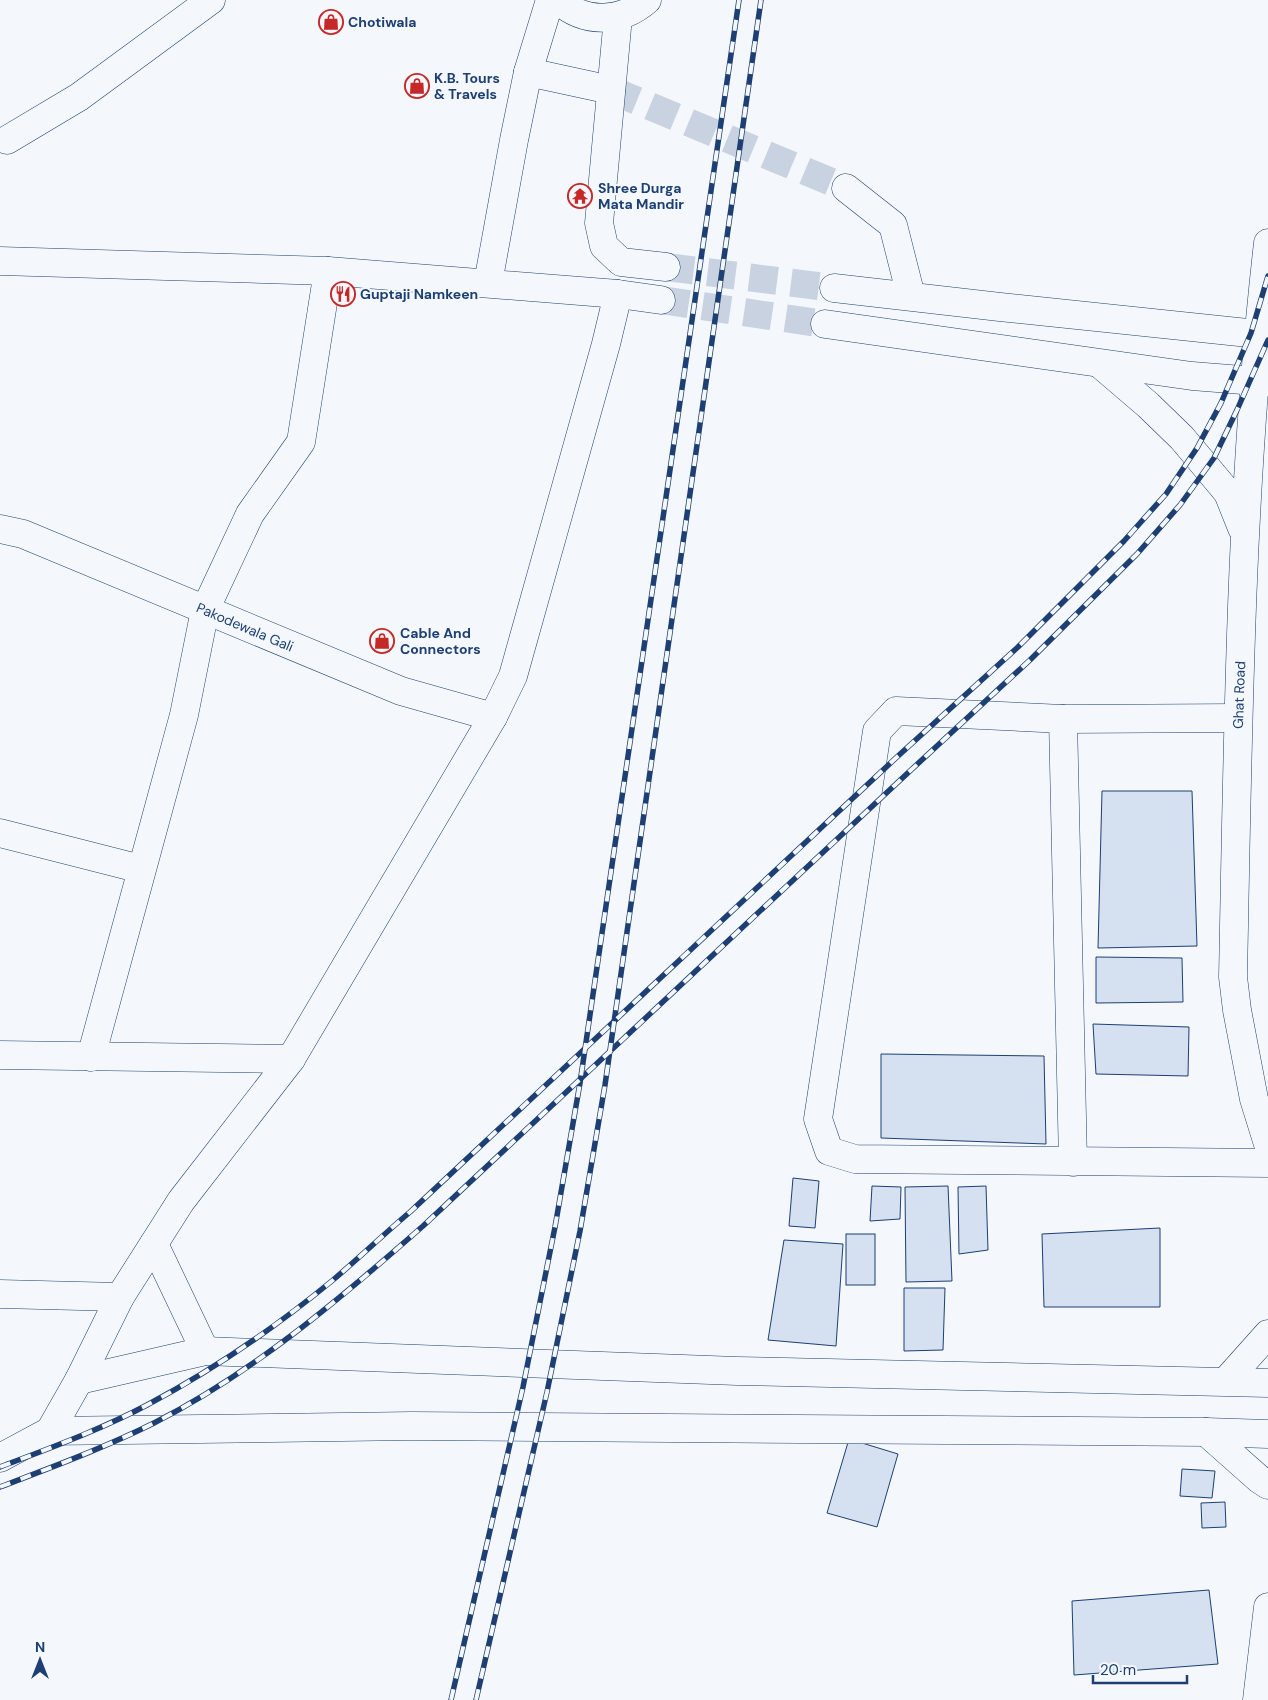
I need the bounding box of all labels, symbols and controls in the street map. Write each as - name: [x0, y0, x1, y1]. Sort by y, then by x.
- shop icon: Chotiwala: [318, 9, 344, 35]
- place label: Chotiwala: [348, 13, 416, 31]
- place label: K.B. Tours & Travels: [434, 69, 500, 103]
- shop icon: K.B. Tours & Travels: [404, 73, 430, 99]
- place label: Shree Durga Mata Mandir: [598, 179, 684, 213]
- temple icon: Shree Durga Mata Mandir: [567, 183, 593, 209]
- restaurant icon: Guptaji Namkeen: [330, 281, 356, 307]
- place label: Guptaji Namkeen: [360, 285, 478, 303]
- street label: Pakodewala Gali: [194, 598, 296, 656]
- place label: Cable And Connectors: [400, 624, 481, 658]
- shop icon: Cable And Connectors: [369, 628, 395, 654]
- street label: Ghat Road: [1229, 661, 1249, 729]
- north arrow: [15, 1635, 65, 1685]
- text: N: [35, 1638, 45, 1656]
- scale bar: [1093, 1652, 1187, 1684]
- text: 20 m: [1100, 1660, 1136, 1680]

